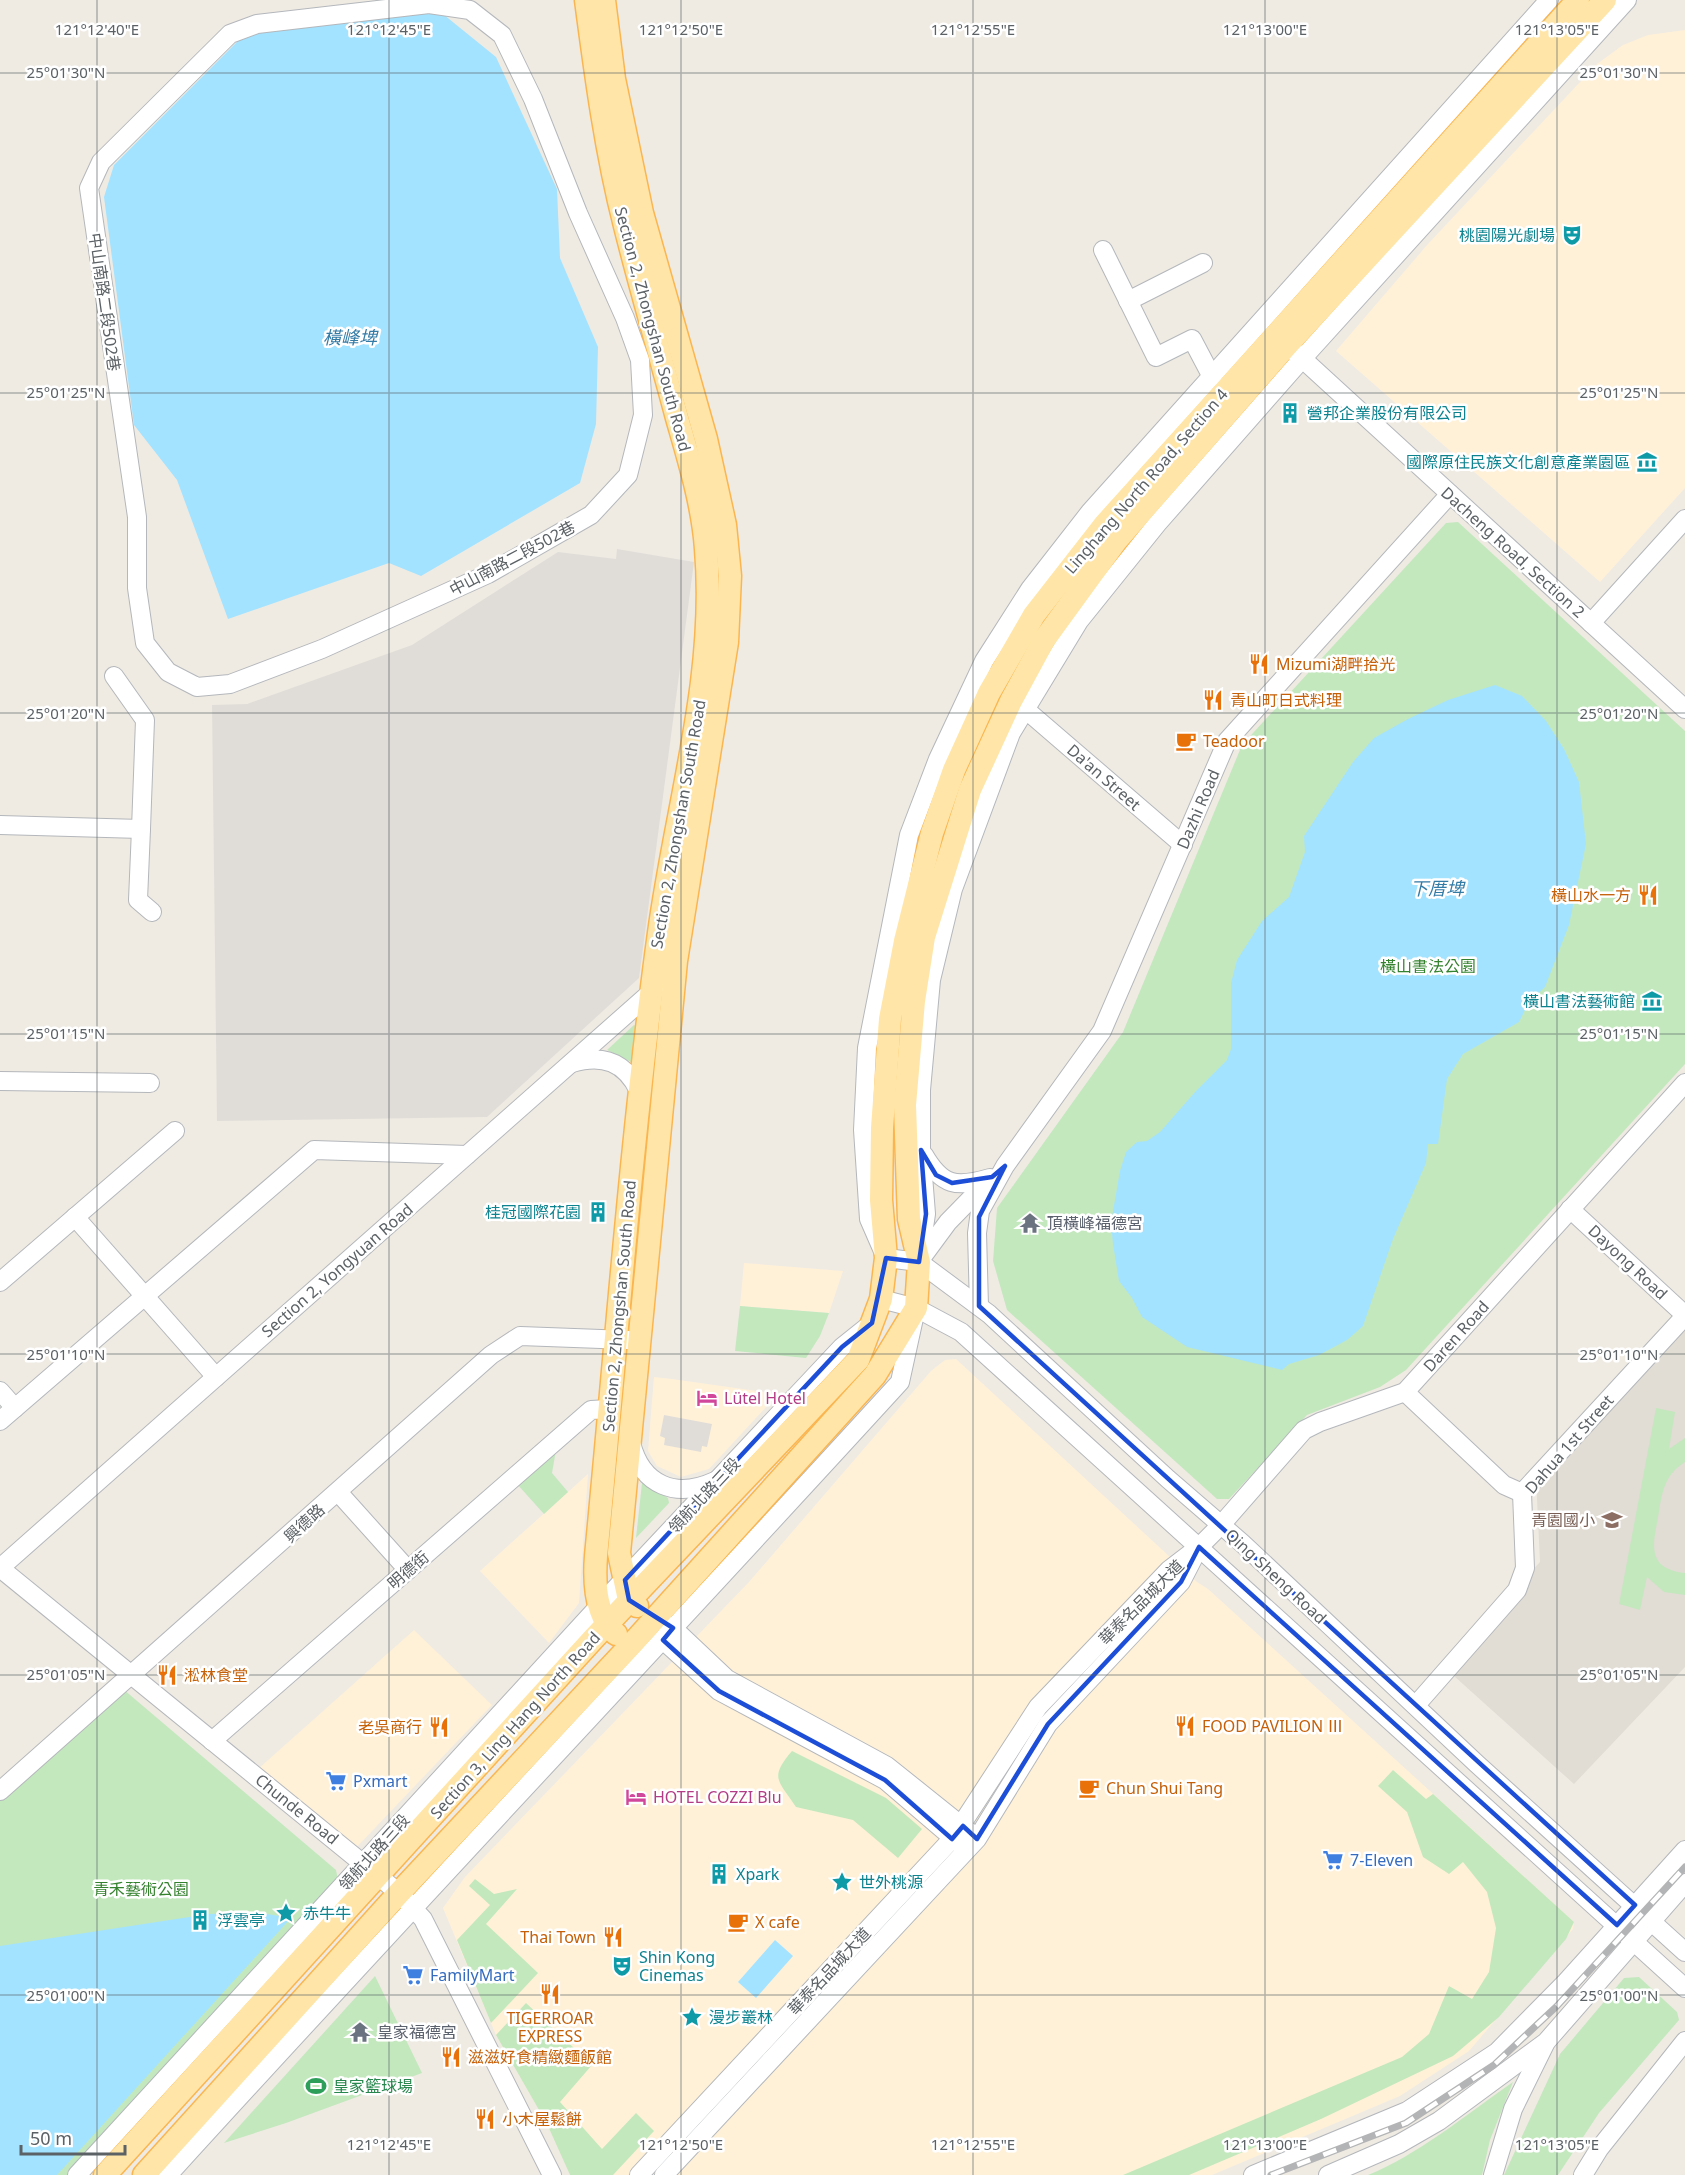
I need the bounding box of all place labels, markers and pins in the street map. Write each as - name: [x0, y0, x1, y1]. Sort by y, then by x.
- theatre icon: 桃園陽光劇場: [1560, 223, 1584, 247]
- place label: 桃園陽光劇場: [1459, 224, 1555, 246]
- building icon: 營邦企業股份有限公司: [1278, 401, 1302, 425]
- place label: 營邦企業股份有限公司: [1307, 402, 1467, 424]
- museum icon: 國際原住民族文化創意產業園區: [1635, 450, 1659, 474]
- place label: 國際原住民族文化創意產業園區: [1406, 451, 1630, 473]
- restaurant icon: Mizumi湖畔拾光: [1247, 652, 1271, 676]
- place label: Mizumi湖畔拾光: [1276, 653, 1395, 675]
- restaurant icon: 青山町日式料理: [1201, 688, 1225, 712]
- place label: 青山町日式料理: [1230, 689, 1342, 711]
- cafe icon: Teadoor: [1174, 729, 1198, 753]
- place label: Teadoor: [1203, 730, 1265, 752]
- restaurant icon: 橫山水一方: [1636, 883, 1660, 907]
- place label: 橫山水一方: [1551, 884, 1631, 906]
- museum icon: 橫山書法藝術館: [1640, 989, 1664, 1013]
- place label: 橫山書法藝術館: [1523, 990, 1635, 1012]
- building icon: 桂冠國際花園: [586, 1200, 610, 1224]
- place label: 桂冠國際花園: [485, 1201, 581, 1223]
- temple icon: 頂橫峰福德宮: [1018, 1211, 1042, 1235]
- place label: 頂橫峰福德宮: [1047, 1212, 1143, 1234]
- hotel icon: Lütel Hotel: [695, 1386, 719, 1410]
- place label: Lütel Hotel: [724, 1387, 806, 1409]
- school or university icon: 青園國小: [1600, 1508, 1624, 1532]
- place label: 青園國小: [1531, 1509, 1595, 1531]
- restaurant icon: 淞林食堂: [155, 1663, 179, 1687]
- place label: 淞林食堂: [184, 1664, 248, 1686]
- restaurant icon: FOOD PAVILION Ⅲ: [1173, 1714, 1197, 1738]
- restaurant icon: 老吳商行: [427, 1715, 451, 1739]
- place label: FOOD PAVILION Ⅲ: [1202, 1715, 1343, 1737]
- place label: 老吳商行: [358, 1716, 422, 1738]
- supermarket icon: Pxmart: [324, 1769, 348, 1793]
- place label: Pxmart: [353, 1770, 408, 1792]
- cafe icon: Chun Shui Tang: [1077, 1776, 1101, 1800]
- place label: Chun Shui Tang: [1106, 1777, 1223, 1799]
- hotel icon: HOTEL COZZI Blu: [624, 1785, 648, 1809]
- place label: HOTEL COZZI Blu: [653, 1786, 782, 1808]
- supermarket icon: 7-Eleven: [1321, 1848, 1345, 1872]
- place label: 7-Eleven: [1350, 1849, 1413, 1871]
- building icon: Xpark: [707, 1862, 731, 1886]
- place label: Xpark: [736, 1863, 780, 1885]
- place icon: 世外桃源: [830, 1870, 854, 1894]
- place label: 世外桃源: [859, 1871, 923, 1893]
- place icon: 赤牛牛: [274, 1901, 298, 1925]
- place label: 赤牛牛: [303, 1902, 351, 1924]
- building icon: 浮雲亭: [188, 1908, 212, 1932]
- place label: 浮雲亭: [217, 1909, 265, 1931]
- cafe icon: X cafe: [726, 1910, 750, 1934]
- place label: X cafe: [755, 1911, 800, 1933]
- restaurant icon: Thai Town: [601, 1925, 625, 1949]
- place label: Thai Town: [520, 1926, 596, 1948]
- place label: Shin Kong Cinemas: [639, 1946, 715, 1986]
- theatre icon: Shin Kong Cinemas: [610, 1954, 634, 1978]
- supermarket icon: FamilyMart: [401, 1963, 425, 1987]
- place label: FamilyMart: [430, 1964, 515, 1986]
- restaurant icon: TIGERROAR EXPRESS: [538, 1982, 562, 2006]
- place icon: 漫步叢林: [680, 2005, 704, 2029]
- place label: 漫步叢林: [709, 2006, 773, 2028]
- place label: TIGERROAR EXPRESS: [506, 2007, 594, 2047]
- temple icon: 皇家福德宮: [348, 2020, 372, 2044]
- place label: 皇家福德宮: [377, 2021, 457, 2043]
- restaurant icon: 滋滋好食精緻麵飯館: [439, 2045, 463, 2069]
- place label: 滋滋好食精緻麵飯館: [468, 2046, 612, 2068]
- sports icon: 皇家籃球場: [304, 2074, 328, 2098]
- place label: 皇家籃球場: [333, 2075, 413, 2097]
- restaurant icon: 小木屋鬆餅: [473, 2107, 497, 2131]
- place label: 小木屋鬆餅: [502, 2108, 582, 2130]

